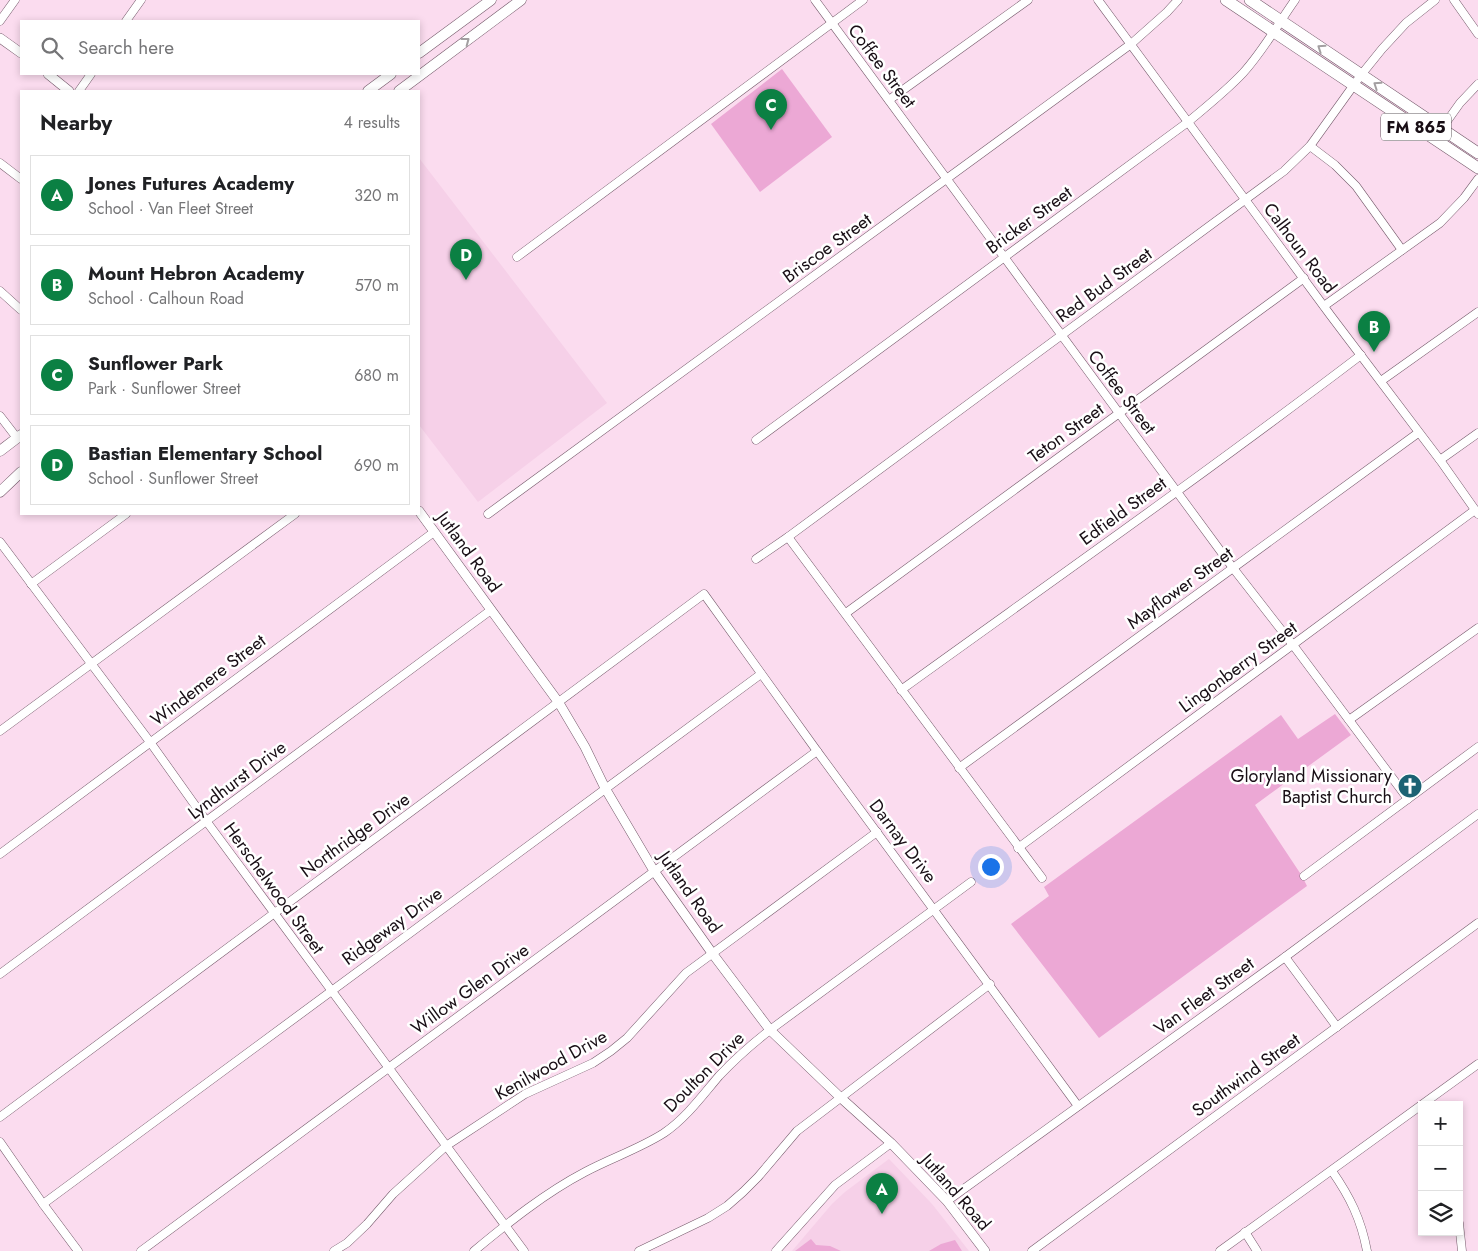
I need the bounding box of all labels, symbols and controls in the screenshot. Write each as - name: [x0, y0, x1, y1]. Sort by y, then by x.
- street label: Coffee Street: [842, 19, 923, 114]
- search box: [20, 20, 420, 75]
- icon: search: [38, 34, 66, 62]
- text: Search here: [78, 34, 174, 61]
- one-way arrow: [460, 38, 470, 47]
- one-way arrow: [1317, 44, 1326, 54]
- one-way arrow: [1373, 82, 1382, 91]
- pin: C: [755, 89, 787, 130]
- text: Nearby: [40, 108, 112, 138]
- text: 4 results: [344, 111, 400, 134]
- road number: FM 865: [1381, 114, 1451, 140]
- text: Jones Futures Academy: [88, 170, 294, 197]
- street label: Bricker Street: [981, 179, 1078, 260]
- text: A: [51, 184, 63, 207]
- text: 320 m: [354, 184, 399, 207]
- text: School · Van Fleet Street: [88, 197, 253, 220]
- street label: Calhoun Road: [1257, 197, 1343, 299]
- street label: Briscoe Street: [777, 206, 877, 289]
- pin: D: [450, 239, 482, 280]
- street label: Red Bud Street: [1051, 241, 1158, 329]
- text: Mount Hebron Academy: [88, 260, 304, 287]
- text: B: [52, 274, 62, 297]
- text: 570 m: [355, 274, 399, 297]
- text: School · Calhoun Road: [88, 287, 244, 310]
- pin: B: [1358, 311, 1390, 352]
- street label: Coffee Street: [1082, 345, 1163, 440]
- text: Sunflower Park: [88, 350, 223, 377]
- text: C: [51, 364, 63, 387]
- text: 680 m: [354, 364, 399, 387]
- text: Park · Sunflower Street: [88, 377, 241, 400]
- street label: Teton Street: [1023, 396, 1110, 469]
- text: Bastian Elementary School: [88, 440, 322, 467]
- text: D: [51, 454, 63, 477]
- text: 690 m: [354, 454, 399, 477]
- text: School · Sunflower Street: [88, 467, 258, 490]
- street label: Edfield Street: [1074, 470, 1172, 551]
- street label: Jutland Road: [429, 504, 507, 598]
- street label: Mayflower Street: [1122, 540, 1239, 635]
- street label: Lingonberry Street: [1174, 615, 1303, 719]
- street label: Windemere Street: [145, 628, 272, 732]
- street label: Lyndhurst Drive: [182, 734, 292, 826]
- place label: Gloryland Missionary Baptist Church: [1231, 763, 1392, 810]
- church icon: Gloryland Missionary Baptist Church: [1397, 773, 1423, 799]
- street label: Northridge Drive: [295, 786, 415, 884]
- street label: Darnay Drive: [863, 794, 943, 888]
- street label: Herschelwood Street: [217, 817, 331, 960]
- street label: Jutland Road: [651, 844, 728, 938]
- your location: [978, 854, 1004, 880]
- street label: Ridgeway Drive: [336, 881, 448, 971]
- street label: Willow Glen Drive: [406, 937, 534, 1041]
- street label: Van Fleet Street: [1149, 950, 1260, 1041]
- street label: Kenilwood Drive: [490, 1023, 612, 1107]
- street label: Doulton Drive: [658, 1026, 750, 1118]
- street label: Southwind Street: [1187, 1027, 1306, 1123]
- map controls: [1418, 1101, 1463, 1236]
- button: +: [1418, 1101, 1463, 1146]
- street label: Jutland Road: [914, 1146, 997, 1236]
- button: −: [1418, 1146, 1463, 1191]
- pin: A: [866, 1173, 898, 1214]
- button: layers: [1418, 1191, 1463, 1236]

